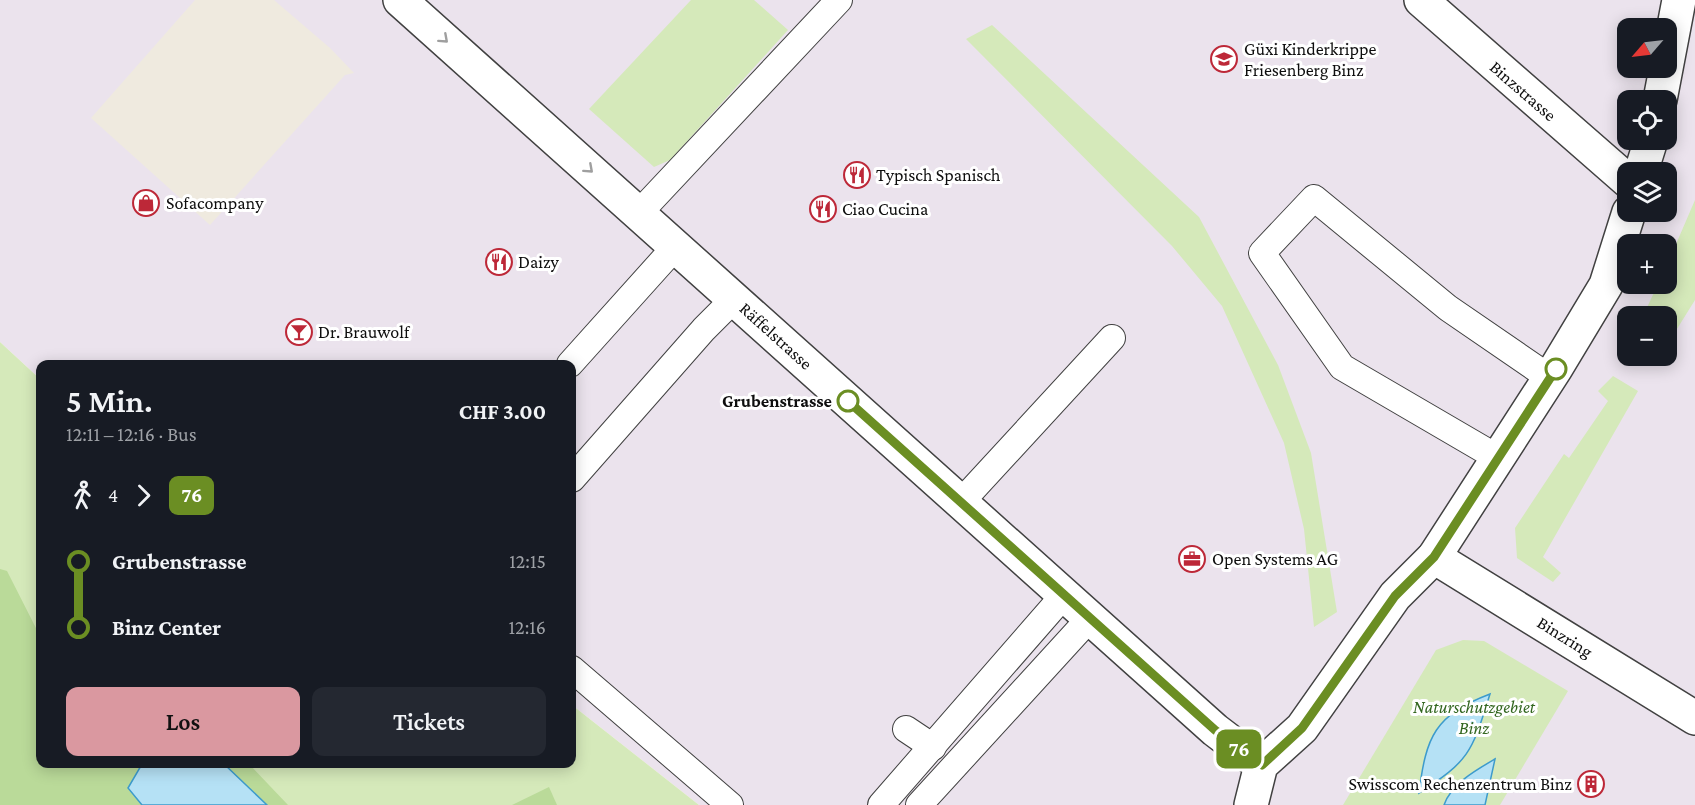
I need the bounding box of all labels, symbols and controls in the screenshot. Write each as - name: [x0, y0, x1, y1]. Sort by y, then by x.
- north arrow: [1617, 18, 1677, 78]
- map controls: [1617, 18, 1677, 366]
- one-way arrow: [437, 32, 448, 43]
- place label: Güxi Kinderkrippe Friesenberg Binz: [1244, 39, 1376, 80]
- school or university icon: Güxi Kinderkrippe Friesenberg Binz: [1209, 44, 1239, 74]
- street label: Binzstrasse: [1486, 57, 1560, 125]
- button: locate: [1617, 90, 1677, 150]
- restaurant icon: Typisch Spanisch: [842, 160, 872, 190]
- one-way arrow: [583, 162, 593, 173]
- button: layers: [1617, 162, 1677, 222]
- place label: Typisch Spanisch: [876, 165, 1001, 185]
- shop icon: Sofacompany: [131, 188, 161, 218]
- place label: Sofacompany: [166, 193, 264, 213]
- restaurant icon: Ciao Cucina: [808, 194, 838, 224]
- place label: Ciao Cucina: [842, 199, 928, 219]
- button: +: [1617, 234, 1677, 294]
- restaurant icon: Daizy: [484, 247, 514, 277]
- place label: Daizy: [518, 252, 560, 272]
- street label: Räffelstrasse: [736, 298, 817, 374]
- button: −: [1617, 306, 1677, 366]
- bar icon: Dr. Brauwolf: [284, 317, 314, 347]
- place label: Dr. Brauwolf: [318, 322, 411, 342]
- unlabelled marker: [1545, 358, 1567, 380]
- text: 5 Min.: [66, 382, 153, 419]
- marker: Grubenstrasse: [837, 390, 859, 412]
- place label: Grubenstrasse: [722, 391, 832, 411]
- text: CHF 3.00: [459, 399, 546, 424]
- text: 12:11 – 12:16 · Bus: [66, 423, 197, 445]
- icon: walk: [66, 479, 99, 512]
- icon: forward: [127, 479, 160, 512]
- text: 76: [181, 483, 202, 507]
- text: 4: [108, 484, 118, 506]
- office icon: Open Systems AG: [1177, 544, 1207, 574]
- text: Grubenstrasse: [112, 549, 246, 574]
- place label: Open Systems AG: [1212, 549, 1338, 569]
- text: 12:15: [509, 550, 546, 572]
- street label: Binzring: [1534, 612, 1597, 662]
- text: Binz Center: [112, 615, 221, 640]
- text: 12:16: [508, 616, 546, 638]
- button: Los: [66, 687, 300, 756]
- button: Tickets: [312, 687, 546, 756]
- park label: Naturschutzgebiet Binz: [1413, 697, 1536, 738]
- line badge: 76: [1212, 730, 1266, 768]
- text: 76: [1228, 737, 1250, 761]
- building icon: Swisscom Rechenzentrum Binz: [1576, 769, 1606, 799]
- place label: Swisscom Rechenzentrum Binz: [1348, 774, 1572, 794]

